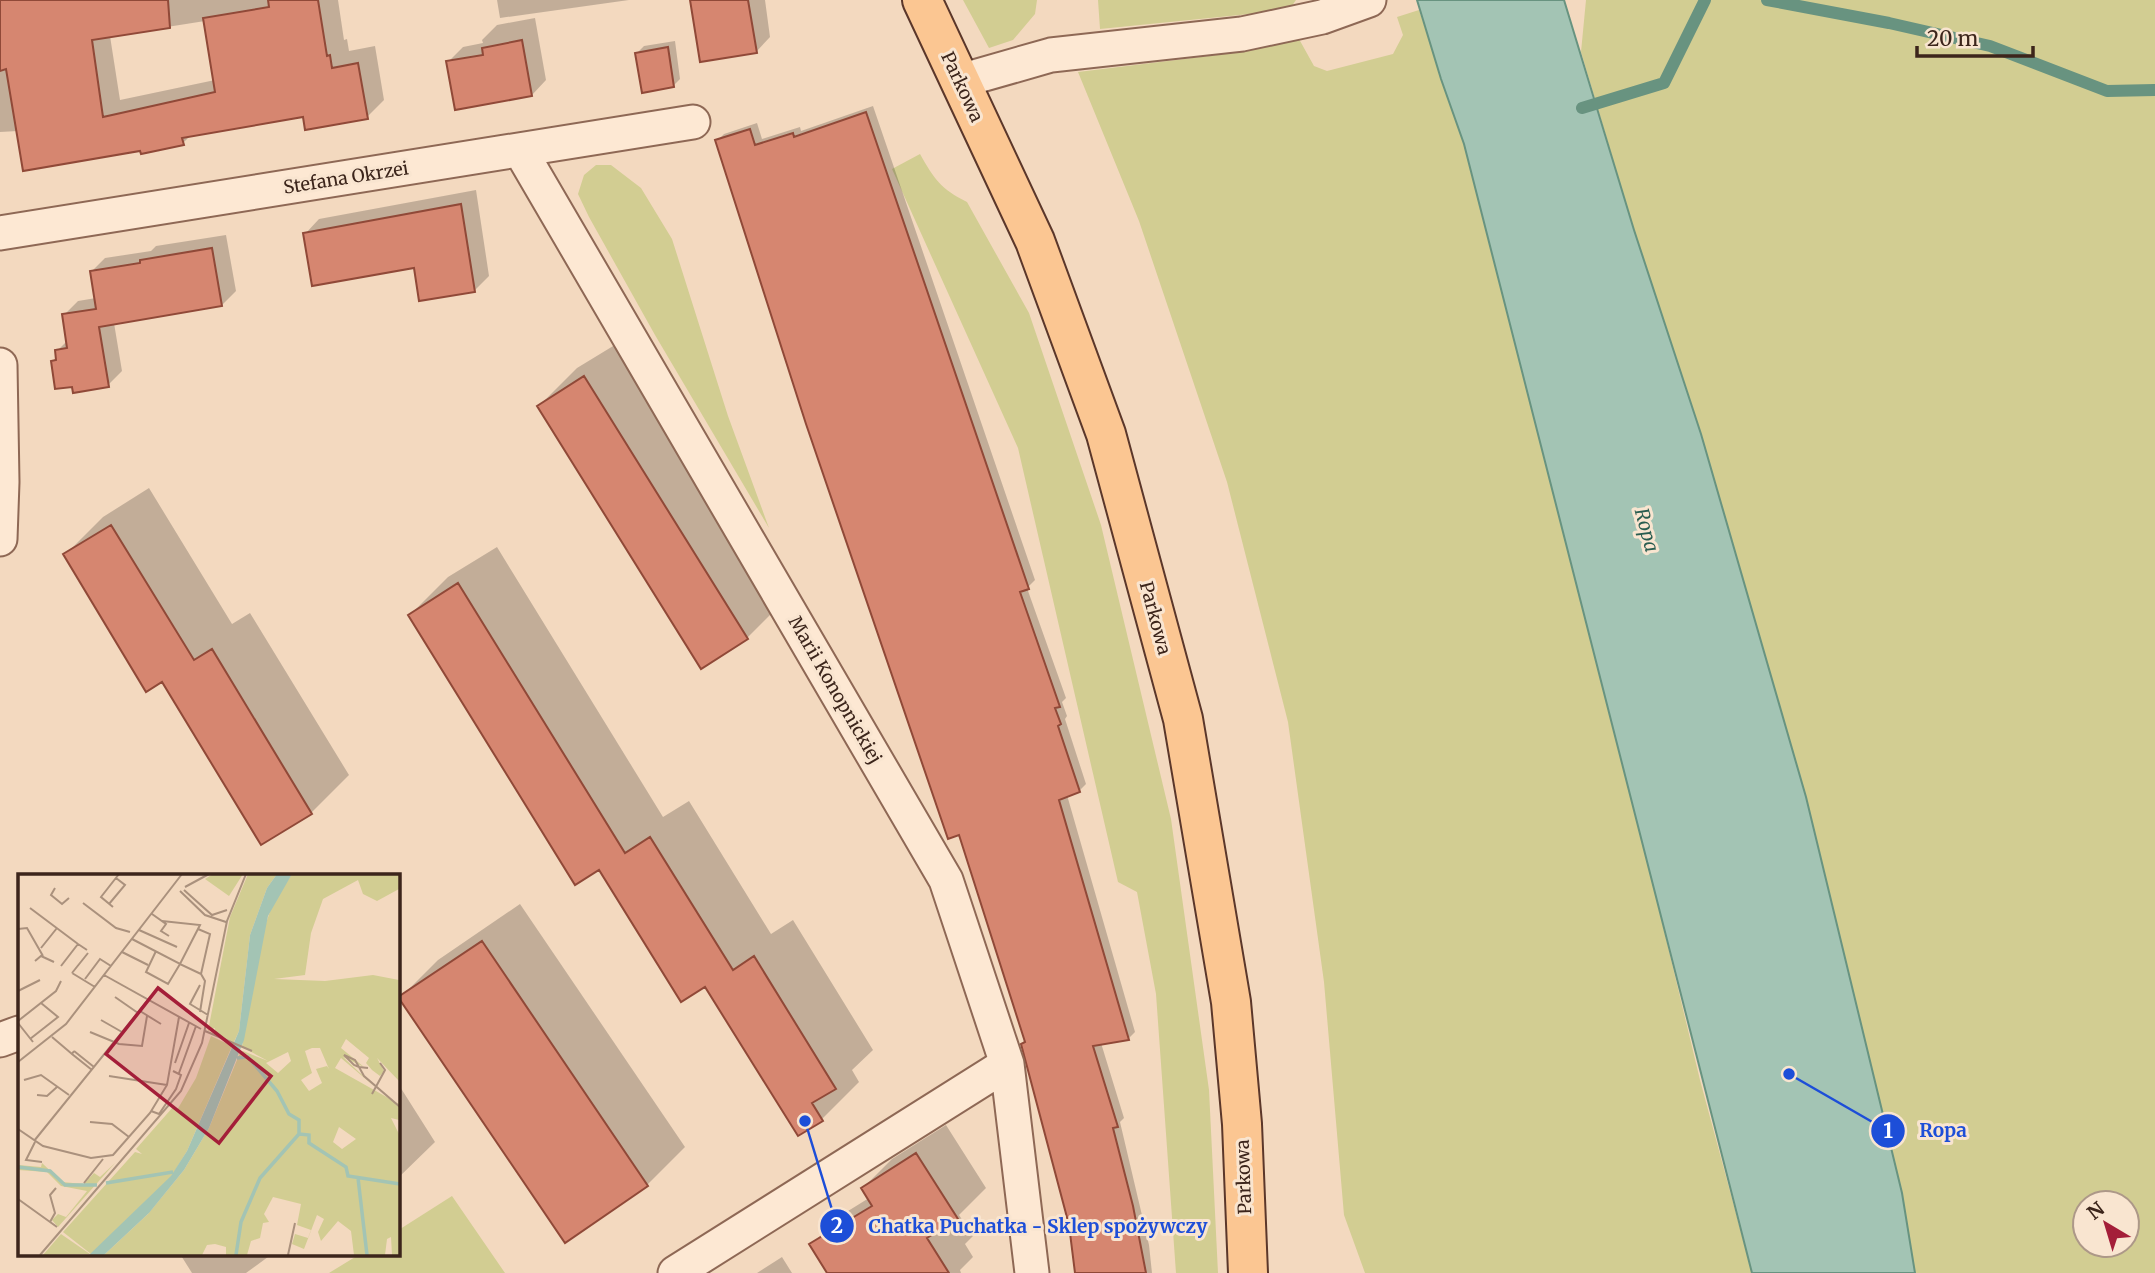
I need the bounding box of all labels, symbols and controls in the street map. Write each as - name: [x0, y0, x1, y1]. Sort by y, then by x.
- scale bar: [1917, 14, 2032, 58]
- text: 20 m: [1927, 25, 1979, 52]
- street label: Parkowa: [936, 48, 989, 126]
- street label: Stefana Okrzei: [282, 156, 410, 199]
- water label: Ropa: [1630, 505, 1664, 555]
- street label: Parkowa: [1135, 579, 1176, 657]
- street label: Marii Konopnickiej: [784, 612, 887, 768]
- inset map: [18, 874, 399, 1256]
- callout: Ropa: [1870, 1111, 1981, 1151]
- text: 1: [1883, 1117, 1893, 1144]
- text: Ropa: [1919, 1118, 1967, 1142]
- street label: Parkowa: [1231, 1139, 1256, 1215]
- north arrow: [2071, 1189, 2141, 1259]
- text: N: [2082, 1197, 2109, 1225]
- callout: Chatka Puchatka - Sklep spożywczy: [820, 1206, 1222, 1246]
- text: 2: [831, 1212, 843, 1239]
- text: Chatka Puchatka - Sklep spożywczy: [869, 1214, 1208, 1238]

